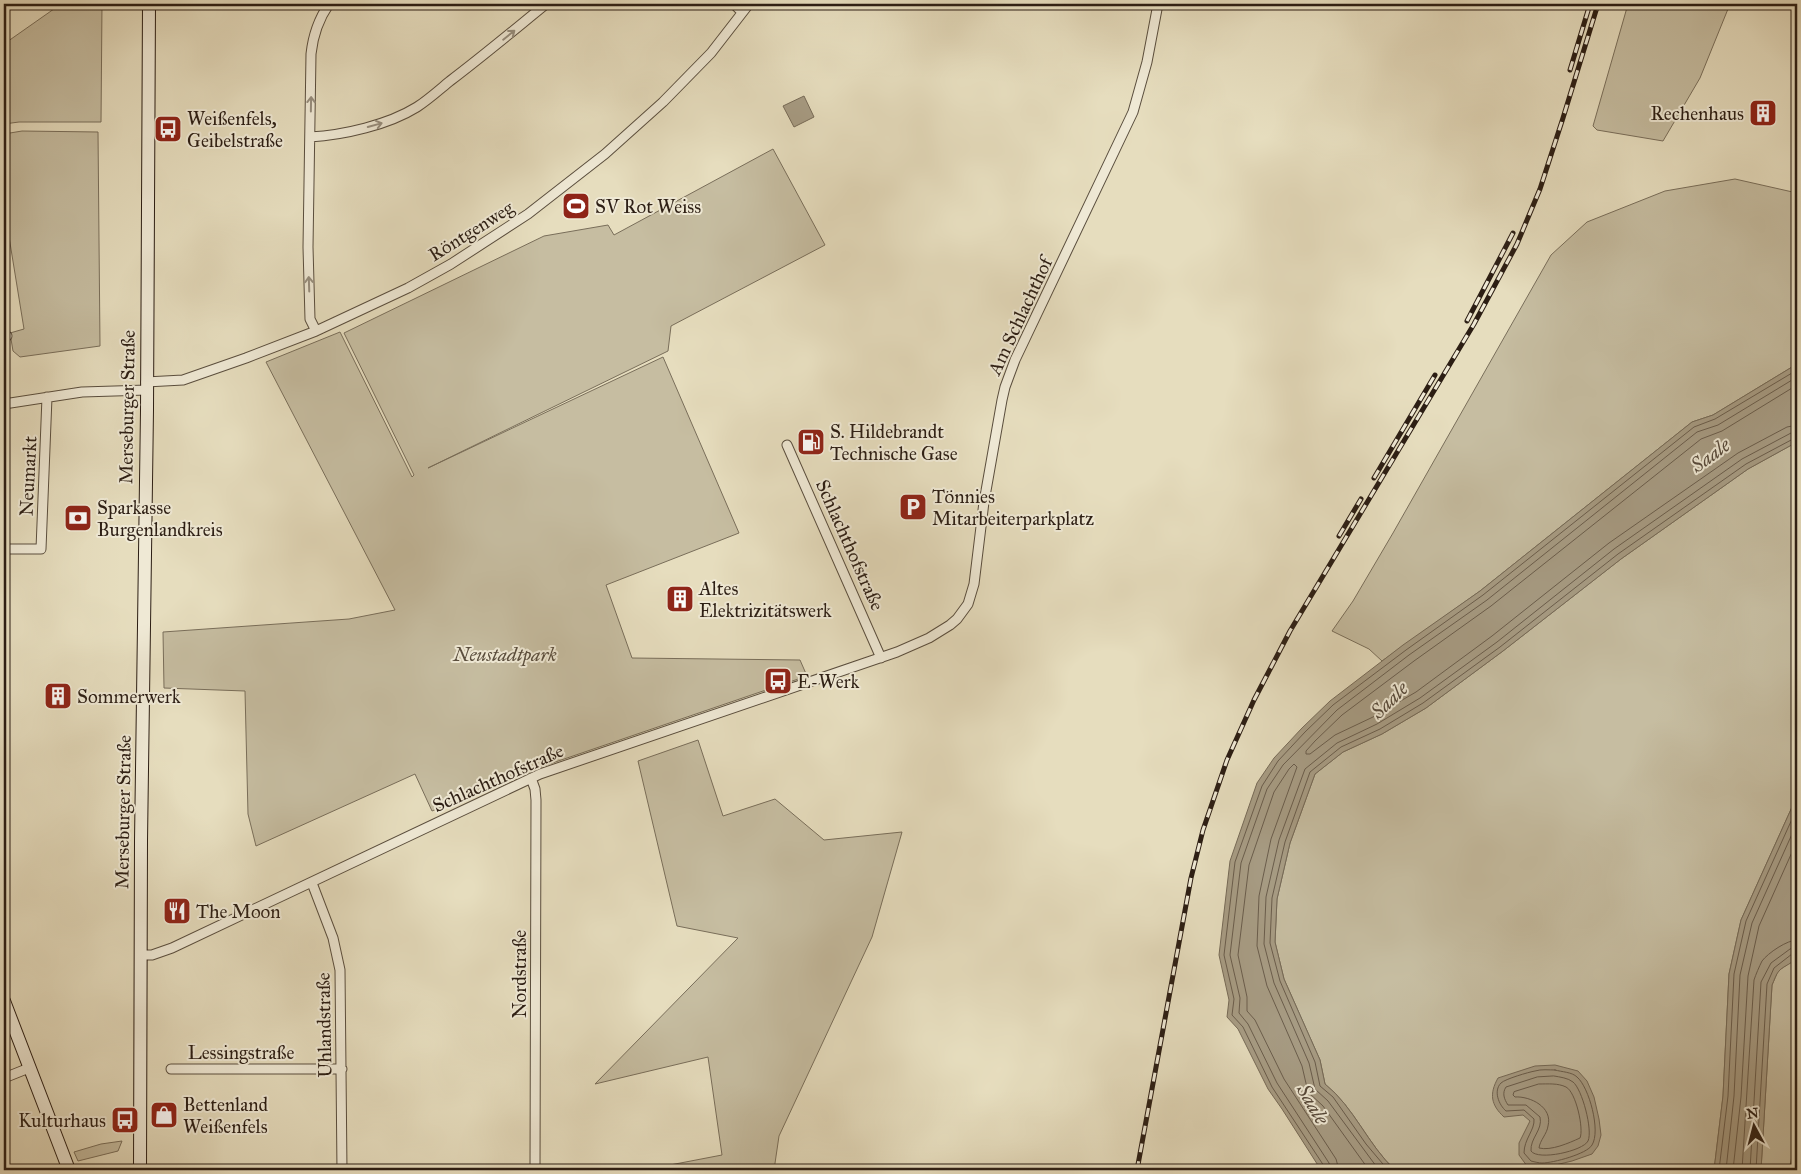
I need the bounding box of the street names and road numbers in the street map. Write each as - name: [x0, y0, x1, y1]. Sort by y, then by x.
- street label: Röntgenweg: [424, 196, 518, 267]
- street label: Am Schlachthof: [982, 251, 1058, 379]
- street label: Merseburger Straße: [114, 330, 141, 484]
- street label: Neumarkt: [14, 435, 42, 517]
- street label: Schlachthofstraße: [811, 476, 889, 614]
- street label: Merseburger Straße: [110, 735, 137, 889]
- street label: Schlachthofstraße: [429, 739, 567, 817]
- street label: Nordstraße: [508, 930, 531, 1018]
- street label: Uhlandstraße: [312, 972, 336, 1078]
- street label: Lessingstraße: [188, 1041, 294, 1065]

